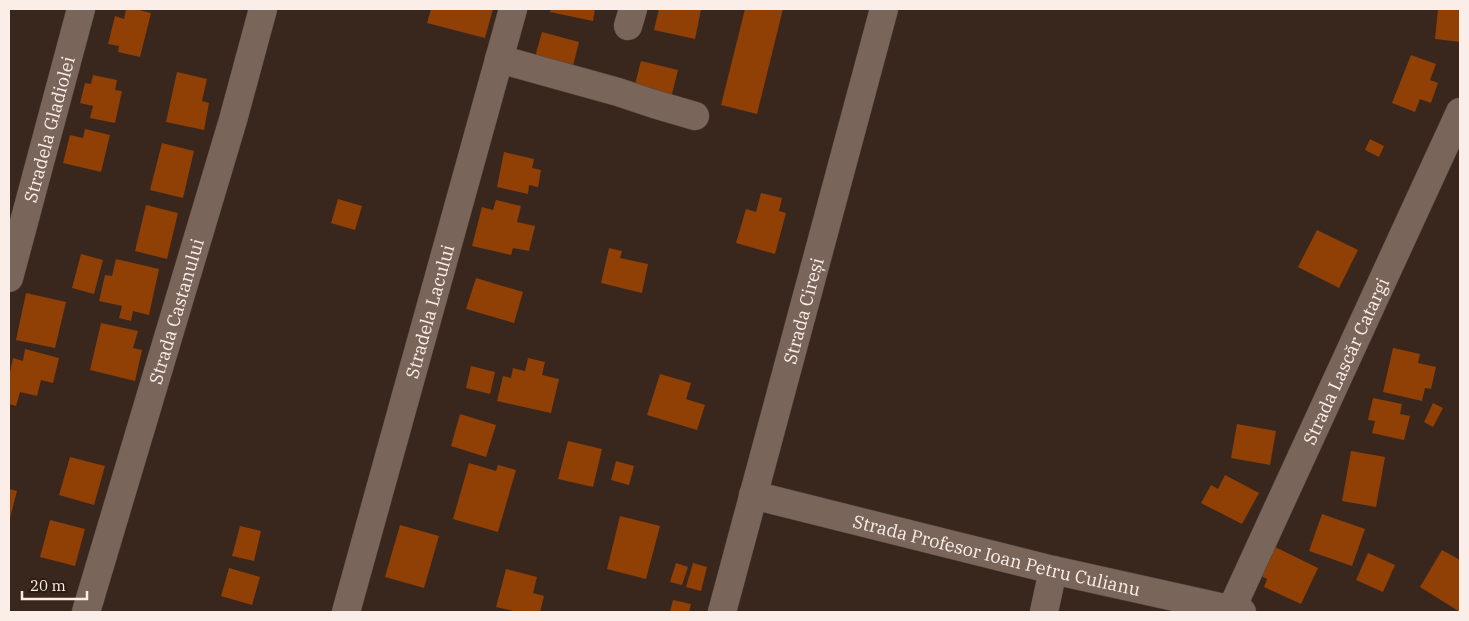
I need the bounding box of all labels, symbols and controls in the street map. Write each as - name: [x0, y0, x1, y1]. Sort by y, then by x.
- street label: Stradela Gladiolei: [18, 53, 79, 205]
- street label: Strada Castanului: [143, 235, 209, 387]
- street label: Stradela Lacului: [400, 241, 459, 381]
- street label: Strada Cireși: [778, 255, 828, 366]
- street label: Strada Lascăr Catargi: [1297, 274, 1394, 448]
- street label: Strada Profesor Ioan Petru Culianu: [851, 509, 1143, 601]
- scale bar: [22, 568, 88, 600]
- text: 20 m: [30, 576, 66, 595]

